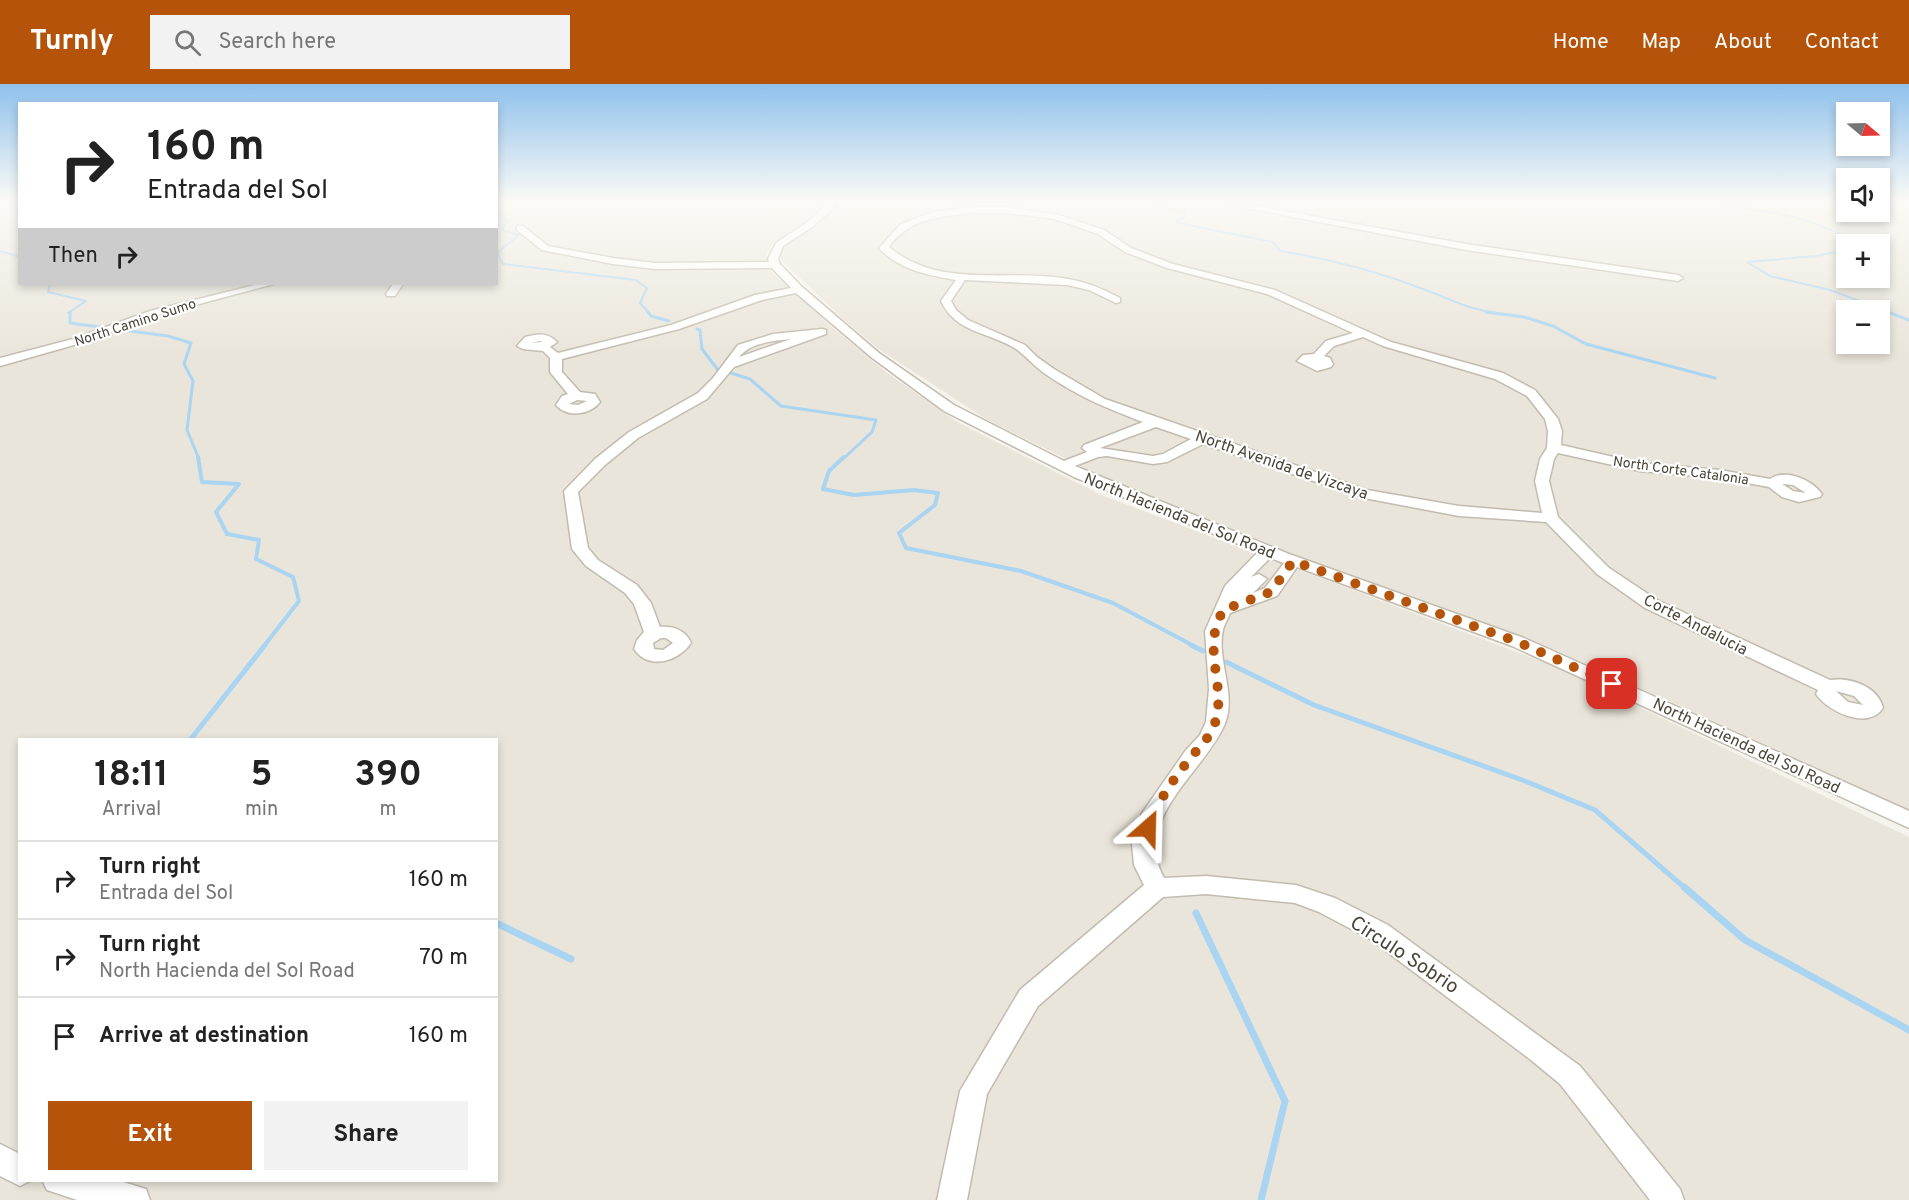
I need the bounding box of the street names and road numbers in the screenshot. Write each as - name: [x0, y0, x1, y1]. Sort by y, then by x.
- street label: North Camino Sumo: [72, 296, 199, 351]
- street label: North Avenida de Vizcaya: [1192, 427, 1370, 505]
- street label: North Corte Catalonia: [1612, 454, 1750, 489]
- street label: North Hacienda del Sol Road: [1081, 469, 1278, 564]
- street label: Corte Andalucia: [1640, 591, 1751, 661]
- street label: North Hacienda del Sol Road: [1649, 695, 1843, 799]
- street label: Circulo Sobrio: [1344, 911, 1464, 1001]

